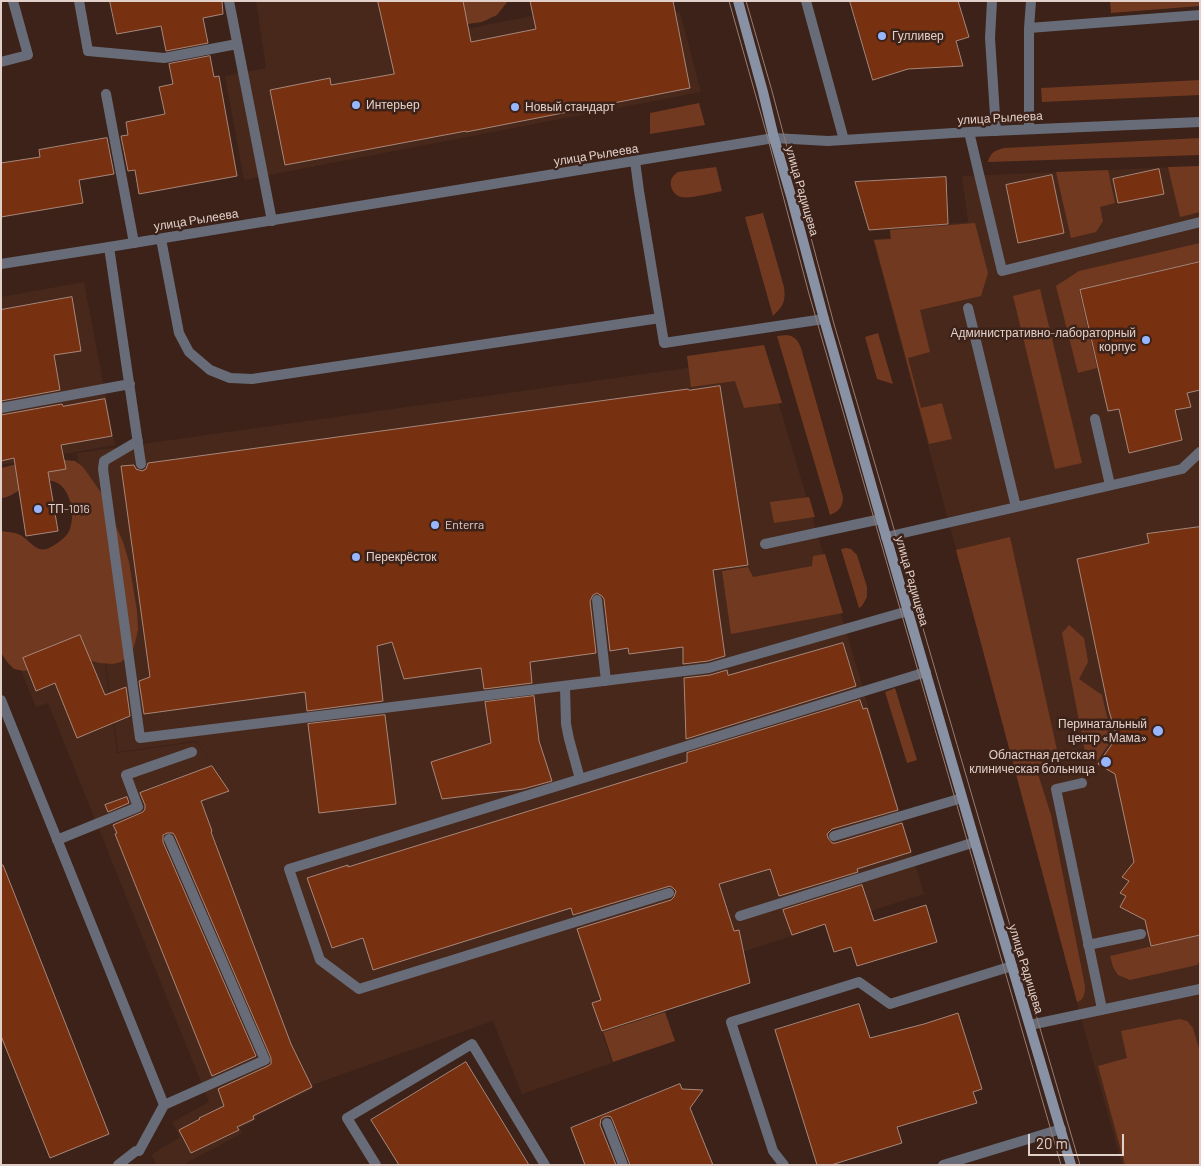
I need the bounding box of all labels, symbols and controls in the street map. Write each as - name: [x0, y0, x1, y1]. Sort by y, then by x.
- place label: Гулливер: [892, 29, 944, 43]
- marker: Гулливер: [876, 30, 888, 42]
- place label: Интерьер: [366, 98, 420, 112]
- marker: Интерьер: [350, 99, 362, 111]
- place label: Новый стандарт: [525, 100, 615, 114]
- marker: Новый стандарт: [509, 101, 521, 113]
- street label: улица Рылеева: [957, 109, 1043, 127]
- street label: улица Рылеева: [553, 141, 639, 169]
- street label: улица Радищева: [782, 144, 822, 238]
- street label: улица Рылеева: [153, 206, 239, 234]
- place label: Административно-лабораторный корпус: [951, 326, 1136, 354]
- marker: Административно-лабораторный корпус: [1140, 334, 1152, 346]
- place label: ТП-1016: [48, 502, 90, 516]
- marker: ТП-1016: [32, 503, 44, 515]
- place label: Enterra: [445, 518, 484, 532]
- marker: Enterra: [429, 519, 441, 531]
- street label: улица Радищева: [892, 534, 932, 628]
- place label: Перекрёсток: [366, 550, 437, 564]
- marker: Перекрёсток: [350, 551, 362, 563]
- place label: Перинатальный центр «Мама»: [1058, 717, 1147, 745]
- marker: Перинатальный центр «Мама»: [1151, 724, 1165, 738]
- place label: Областная детская клиническая больница: [969, 748, 1095, 776]
- marker: Областная детская клиническая больница: [1099, 755, 1113, 769]
- street label: улица Радищева: [1006, 923, 1046, 1015]
- scale bar: [1031, 1124, 1127, 1156]
- text: 20 m: [1036, 1134, 1068, 1152]

